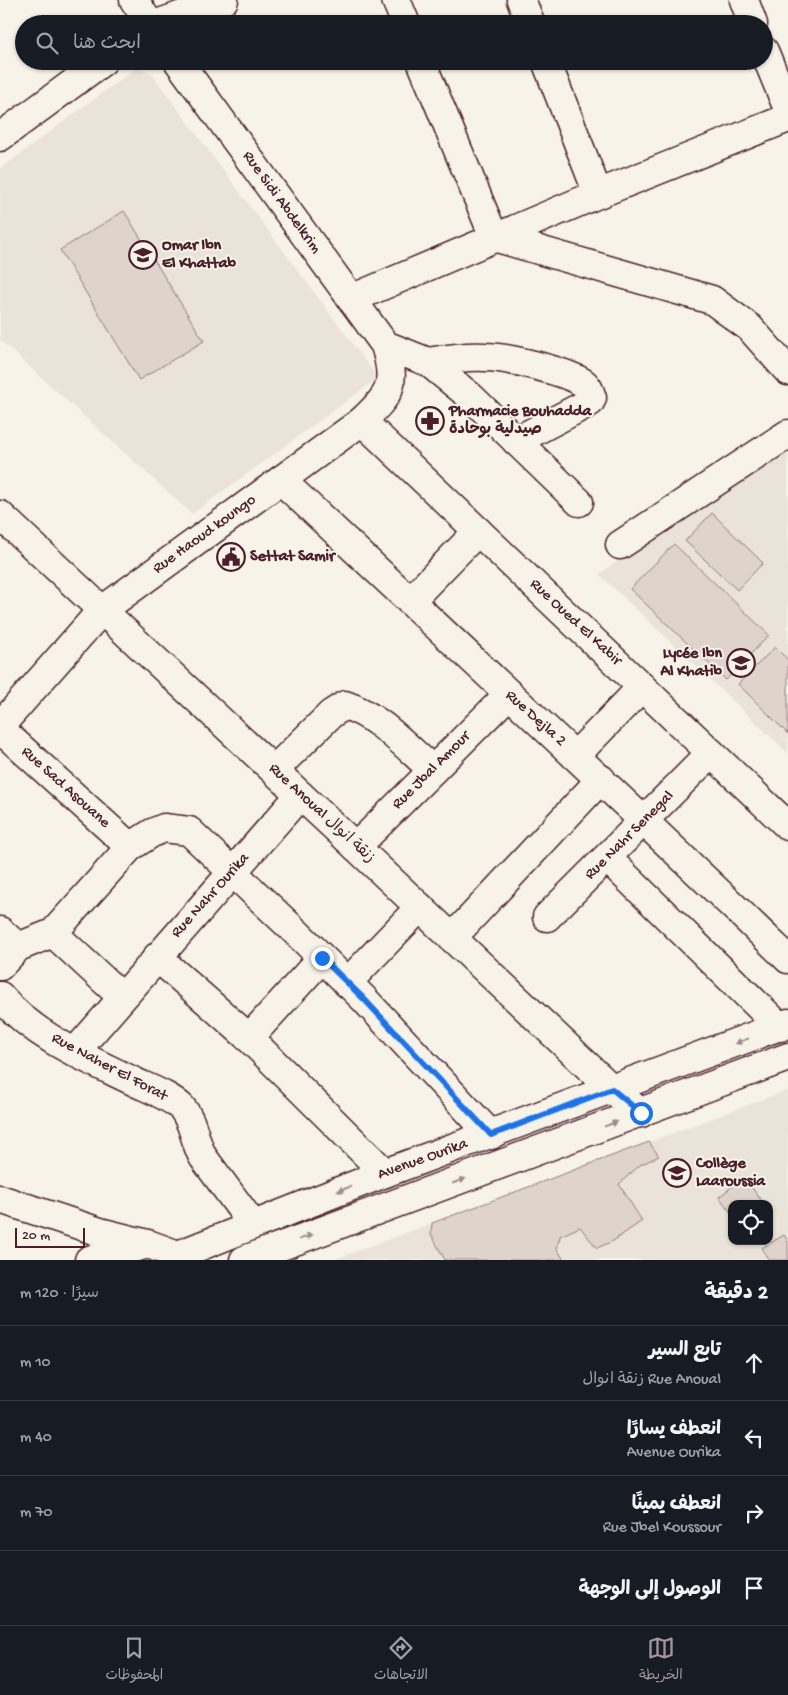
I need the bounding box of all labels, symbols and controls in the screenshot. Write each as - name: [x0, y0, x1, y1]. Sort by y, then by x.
- search box: [15, 15, 773, 70]
- icon: search: [33, 29, 61, 57]
- text: ابحث هنا: [73, 33, 141, 56]
- street label: Rue Sidi Abdelkrim: [237, 148, 325, 259]
- place label: Omar Ibn El Khattab: [162, 237, 237, 274]
- school or university icon: Omar Ibn El Khattab: [128, 240, 158, 270]
- place label: Pharmacie Bouhadda صيدلية بوحادة: [448, 403, 592, 440]
- pharmacy icon: Pharmacie Bouhadda صيدلية بوحادة: [415, 406, 445, 436]
- street label: Rue Haoud koungo: [150, 491, 260, 579]
- public building icon: Settat Samir: [216, 542, 246, 572]
- place label: Settat Samir: [250, 548, 337, 567]
- street label: Rue Oued El Kabir: [525, 575, 626, 671]
- place label: Lycée Ibn Al Khatib: [660, 645, 723, 682]
- school or university icon: Lycée Ibn Al Khatib: [726, 648, 756, 678]
- street label: Rue Dejla 2: [501, 687, 569, 751]
- street label: Rue Jbal Amour: [389, 727, 476, 814]
- street label: Rue Sad Asouane: [17, 743, 114, 833]
- street label: Rue Anoual زنقة انوال: [264, 759, 379, 868]
- street label: Rue Nahr Senegal: [581, 787, 679, 885]
- street label: Rue Nahr Ourika: [168, 849, 255, 942]
- route end: [311, 947, 334, 970]
- street label: Rue Naher El Forat: [48, 1029, 171, 1107]
- one-way arrow: [735, 1038, 750, 1045]
- route start: [630, 1102, 653, 1125]
- one-way arrow: [604, 1120, 619, 1128]
- street label: Avenue Ourika: [375, 1135, 472, 1185]
- place label: Collège Laaroussia: [695, 1155, 766, 1192]
- school or university icon: Collège Laaroussia: [662, 1158, 692, 1188]
- one-way arrow: [452, 1177, 466, 1185]
- one-way arrow: [337, 1186, 351, 1194]
- map controls: [728, 1200, 773, 1245]
- button: locate: [728, 1200, 773, 1245]
- scale bar: [15, 1225, 85, 1248]
- text: 20 m: [22, 1228, 50, 1245]
- one-way arrow: [299, 1233, 314, 1241]
- text: 2 دقيقة: [704, 1282, 768, 1307]
- text: سيرًا · 120 m: [20, 1285, 99, 1304]
- text: تابع السير: [649, 1340, 721, 1363]
- icon: ahead: [740, 1349, 768, 1377]
- text: 10 m: [20, 1354, 51, 1373]
- text: Rue Anoual زنقة انوال: [583, 1371, 721, 1390]
- text: انعطف يسارًا: [627, 1419, 721, 1442]
- icon: left: [740, 1424, 768, 1452]
- text: 40 m: [20, 1429, 52, 1448]
- text: Avenue Ourika: [627, 1444, 721, 1463]
- text: انعطف يمينًا: [632, 1494, 721, 1517]
- icon: right: [740, 1499, 768, 1527]
- text: 70 m: [20, 1504, 53, 1523]
- text: Rue Jbel Koussour: [603, 1519, 721, 1538]
- icon: arrive: [740, 1574, 768, 1602]
- text: الوصول إلى الوجهة: [578, 1579, 721, 1602]
- tab: المحفوظات: [105, 1634, 163, 1687]
- tab: الاتجاهات: [374, 1634, 428, 1687]
- tab: الخريطة: [639, 1634, 683, 1687]

